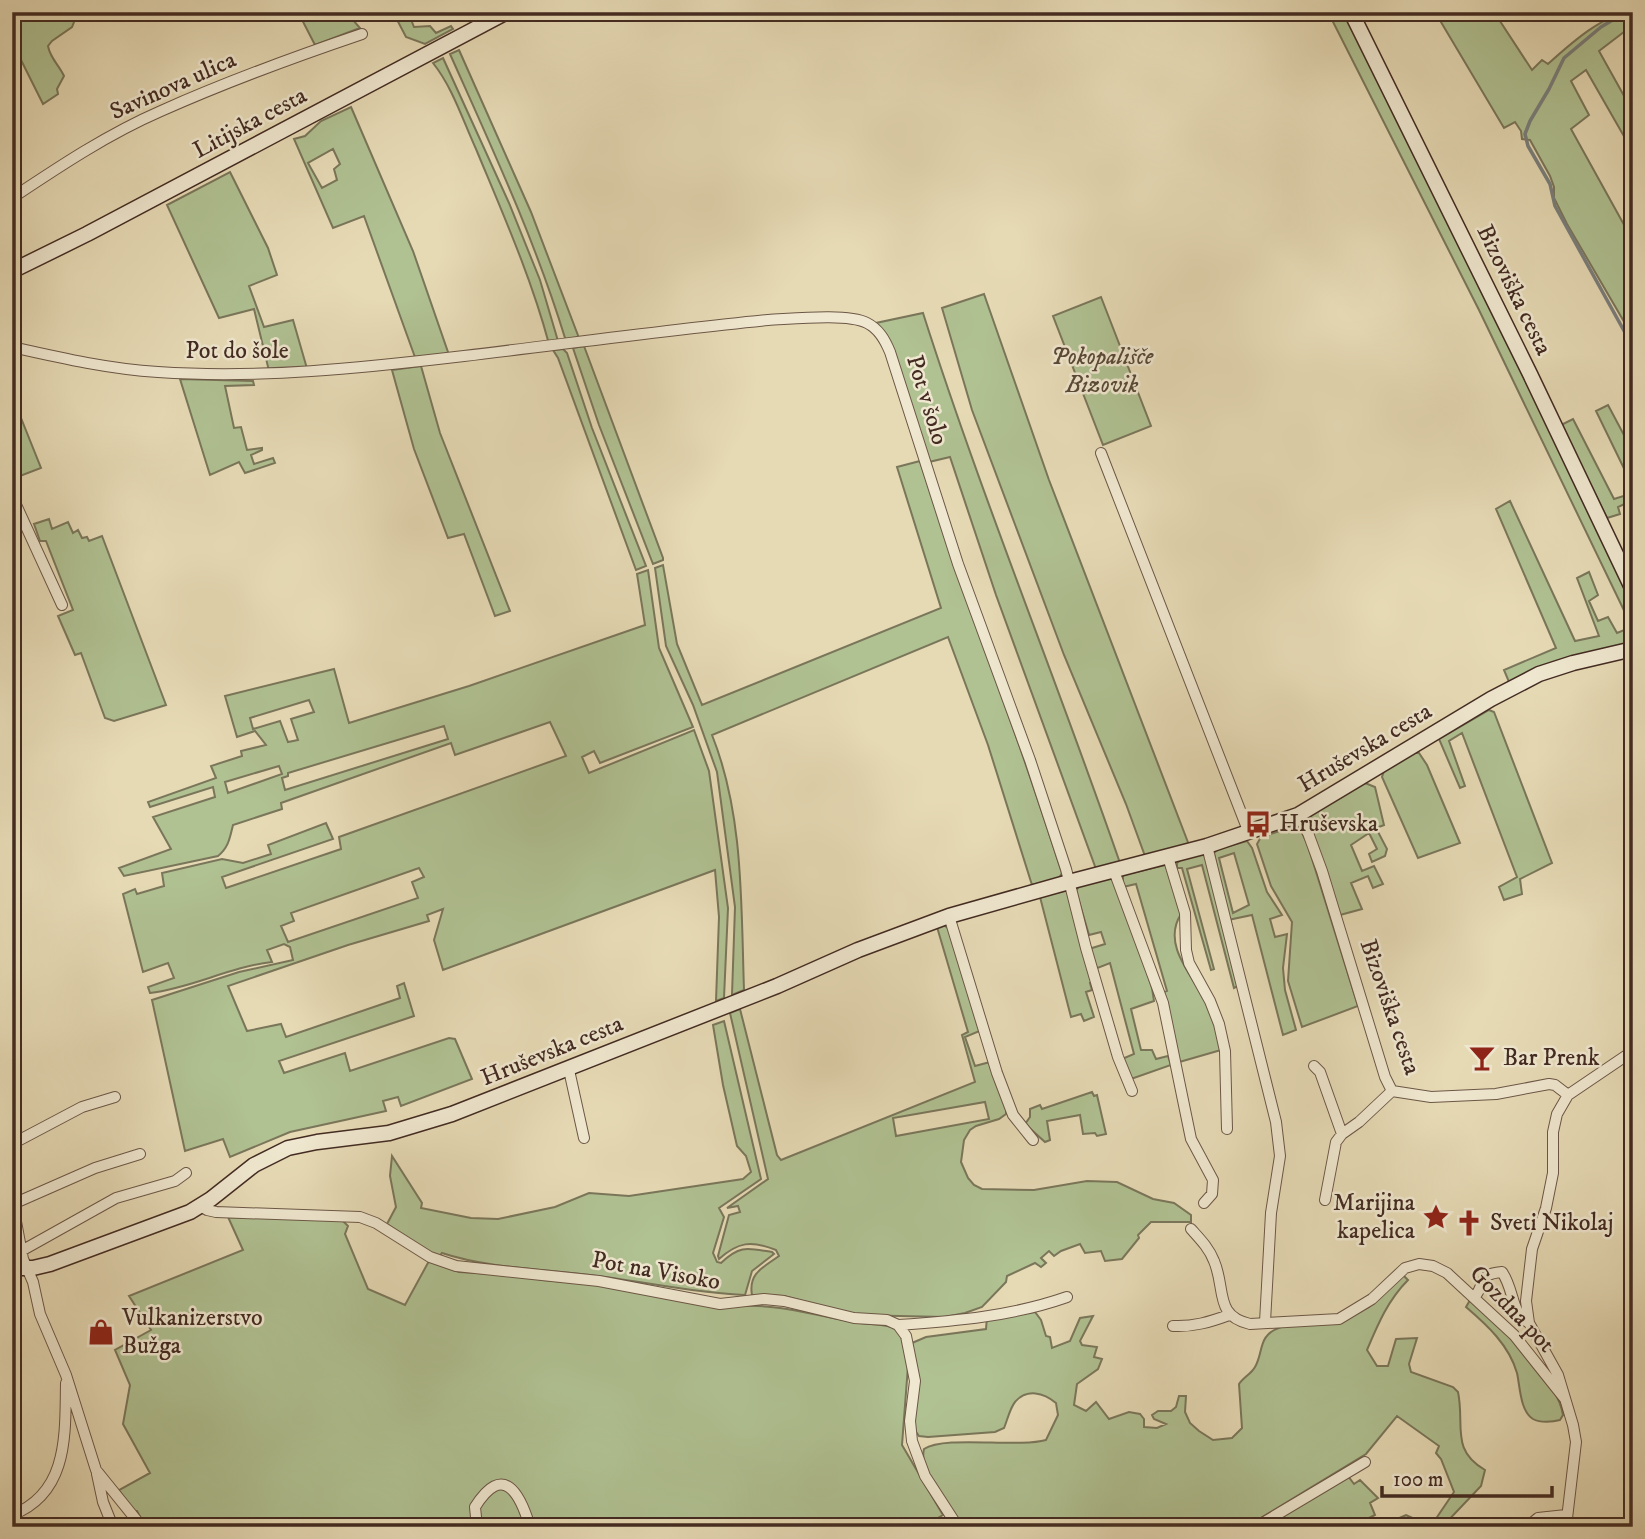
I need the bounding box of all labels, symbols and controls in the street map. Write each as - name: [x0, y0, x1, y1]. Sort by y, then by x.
- street label: Savinova ulica: [105, 45, 242, 127]
- street label: Litijska cesta: [188, 80, 313, 165]
- street label: Bizoviška cesta: [1469, 220, 1559, 361]
- street label: Pot do šole: [185, 336, 289, 366]
- park label: Pokopališče Bizovik: [1051, 342, 1154, 400]
- street label: Pot v šolo: [899, 352, 955, 448]
- street label: Hruševska cesta: [1293, 696, 1438, 800]
- bus stop icon: Hruševska: [1243, 809, 1273, 839]
- place label: Hruševska: [1279, 809, 1379, 839]
- street label: Bizoviška cesta: [1353, 935, 1427, 1080]
- street label: Hruševska cesta: [477, 1009, 628, 1093]
- bar icon: Bar Prenk: [1467, 1043, 1497, 1073]
- place label: Bar Prenk: [1503, 1043, 1600, 1073]
- place label: Marijina kapelica: [1333, 1188, 1416, 1246]
- place icon: Marijina kapelica: [1421, 1202, 1451, 1232]
- church icon: Sveti Nikolaj: [1454, 1208, 1484, 1238]
- place label: Sveti Nikolaj: [1490, 1208, 1613, 1238]
- street label: Pot na Visoko: [589, 1245, 723, 1297]
- street label: Gozdna pot: [1463, 1259, 1561, 1359]
- place label: Vulkanizerstvo Bužga: [121, 1303, 263, 1361]
- shop icon: Vulkanizerstvo Bužga: [86, 1317, 116, 1347]
- scale bar: [1382, 1455, 1552, 1499]
- text: 100 m: [1393, 1467, 1444, 1493]

